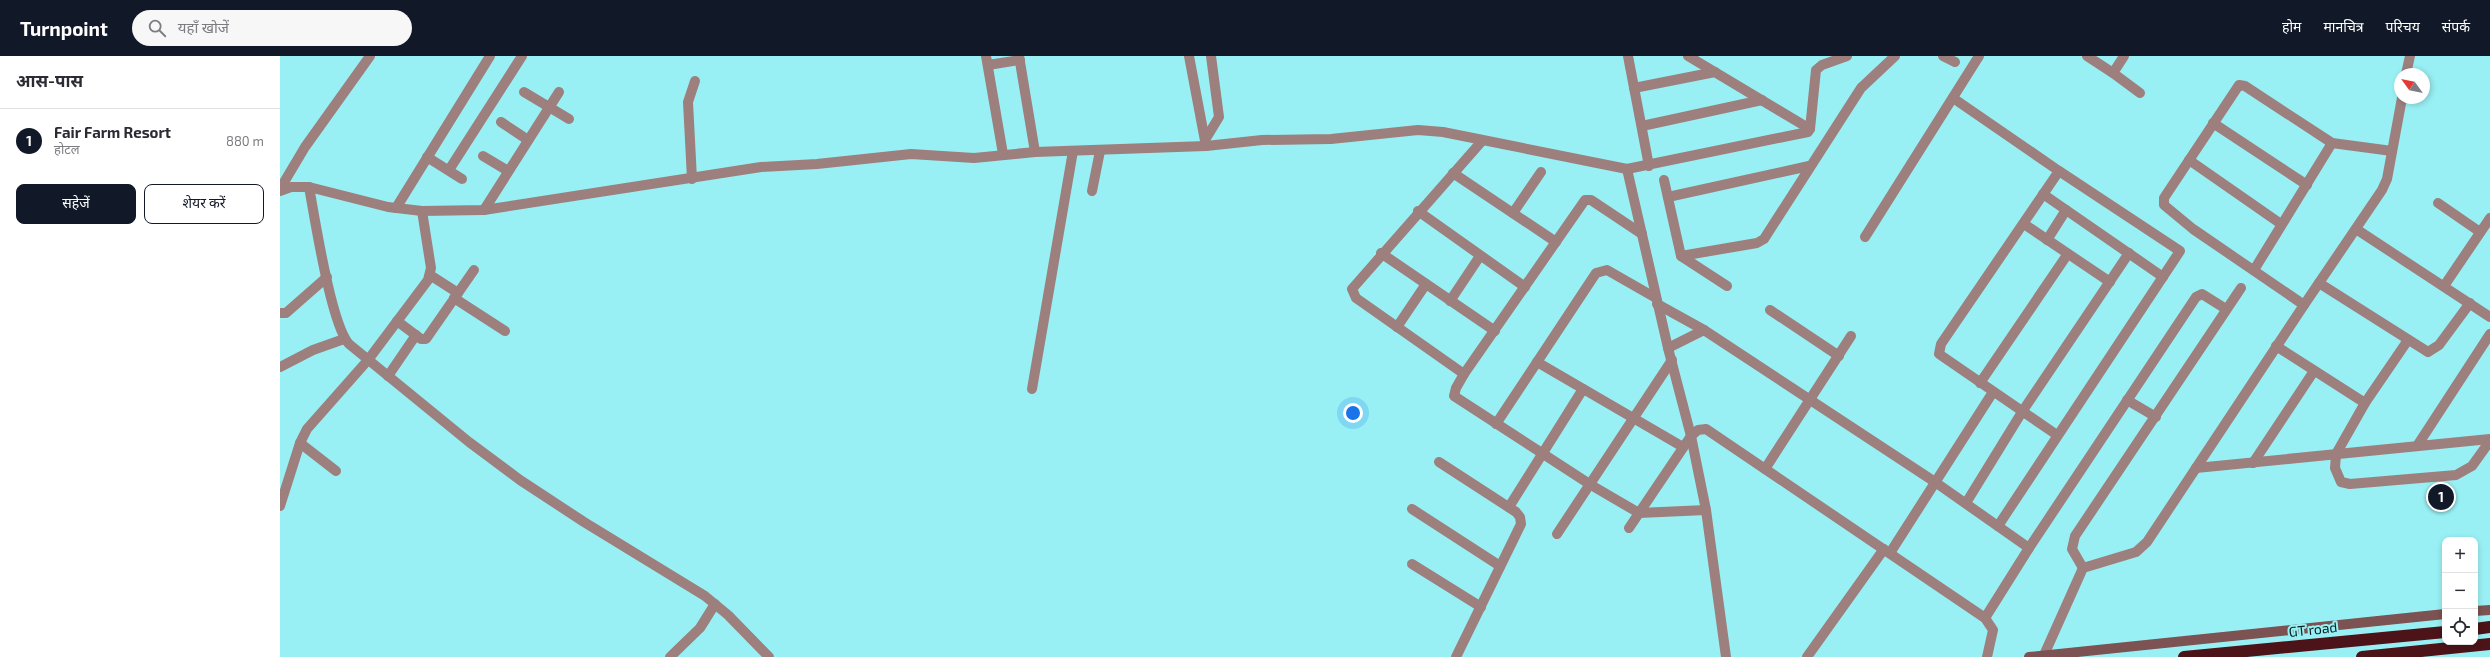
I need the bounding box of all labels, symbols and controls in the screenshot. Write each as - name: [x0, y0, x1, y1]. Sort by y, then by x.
- search box: [132, 10, 412, 46]
- text: Turnpoint: [20, 17, 108, 40]
- icon: search: [146, 17, 168, 39]
- text: यहाँ खोजें: [178, 18, 229, 36]
- text: होम: [2282, 18, 2301, 35]
- text: मानचित्र: [2323, 18, 2364, 35]
- text: परिचय: [2386, 18, 2420, 35]
- text: संपर्क: [2442, 18, 2470, 35]
- north arrow: [2394, 68, 2430, 104]
- text: आस-पास: [16, 70, 83, 90]
- text: Fair Farm Resort: [54, 123, 171, 141]
- text: 1: [26, 133, 32, 149]
- text: 880 m: [226, 133, 264, 149]
- text: होटल: [54, 141, 80, 157]
- button: सहेजें: [16, 184, 136, 224]
- button: शेयर करें: [144, 184, 264, 224]
- your location: [1343, 403, 1363, 423]
- pin: 1: [2428, 482, 2454, 512]
- map controls: [2442, 537, 2478, 645]
- button: +: [2442, 537, 2478, 573]
- button: −: [2442, 573, 2478, 609]
- button: locate: [2442, 609, 2478, 645]
- street label: GT road: [2288, 618, 2338, 640]

